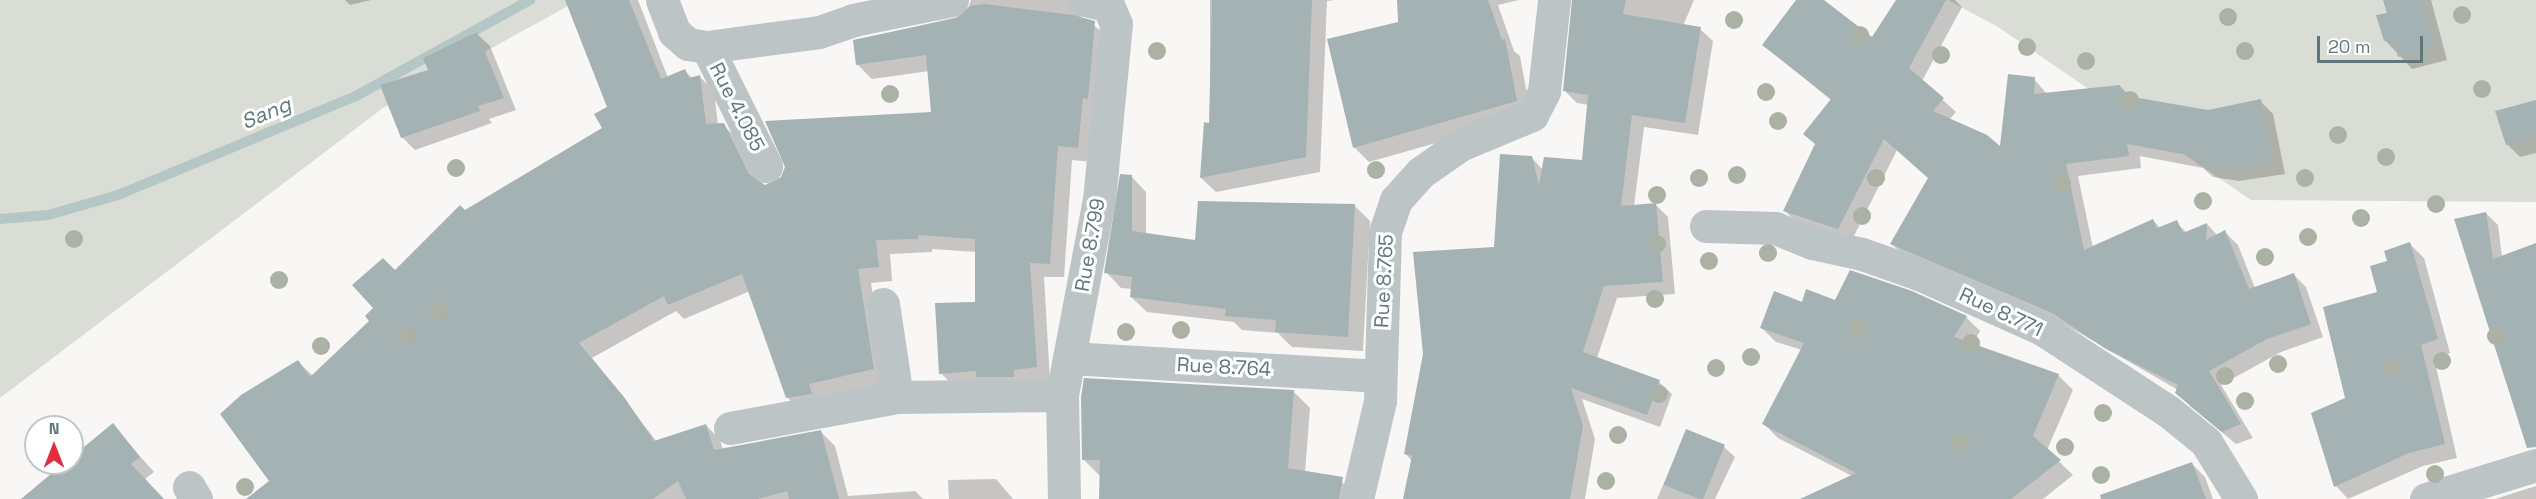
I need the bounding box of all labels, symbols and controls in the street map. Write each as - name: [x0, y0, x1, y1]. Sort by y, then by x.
- scale bar: [2320, 24, 2426, 62]
- text: 20 m: [2328, 35, 2371, 58]
- street label: Rue 4.085: [704, 59, 770, 155]
- water label: Sang: [237, 91, 295, 135]
- street label: Rue 8.799: [1070, 196, 1110, 294]
- street label: Rue 8.765: [1370, 233, 1398, 329]
- street label: Rue 8.771: [1955, 282, 2047, 342]
- street label: Rue 8.764: [1176, 353, 1272, 381]
- north arrow: [24, 415, 84, 475]
- text: N: [49, 418, 59, 439]

